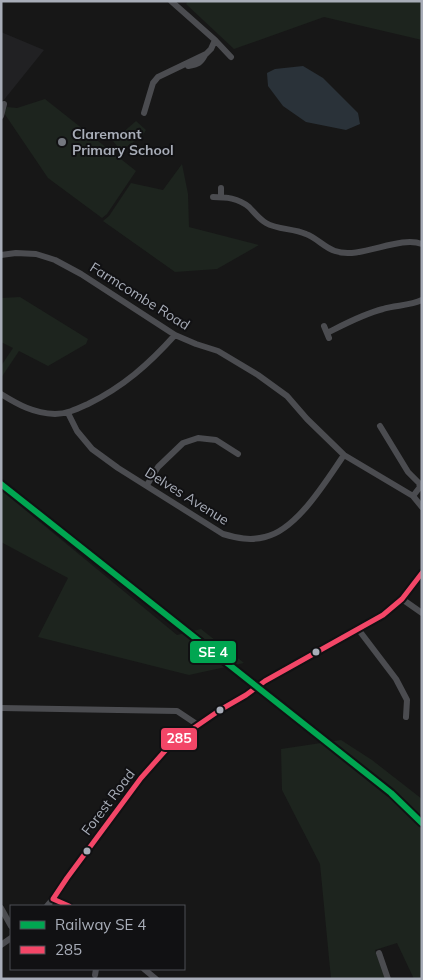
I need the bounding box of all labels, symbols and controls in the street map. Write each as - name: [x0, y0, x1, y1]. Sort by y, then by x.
- place label: Claremont Primary School: [72, 125, 174, 159]
- marker: Claremont Primary School: [56, 136, 68, 148]
- street label: Farmcombe Road: [87, 258, 193, 334]
- street label: Delves Avenue: [142, 463, 232, 529]
- line badge: SE 4: [189, 640, 237, 664]
- text: SE 4: [198, 643, 228, 661]
- unlabelled marker: [311, 647, 321, 657]
- unlabelled marker: [215, 705, 225, 715]
- line badge: 285: [160, 727, 198, 751]
- text: 285: [166, 729, 192, 747]
- street label: Forest Road: [77, 765, 139, 839]
- unlabelled marker: [82, 846, 92, 856]
- legend: [10, 905, 185, 970]
- text: Railway SE 4: [55, 915, 146, 934]
- text: 285: [55, 940, 82, 959]

